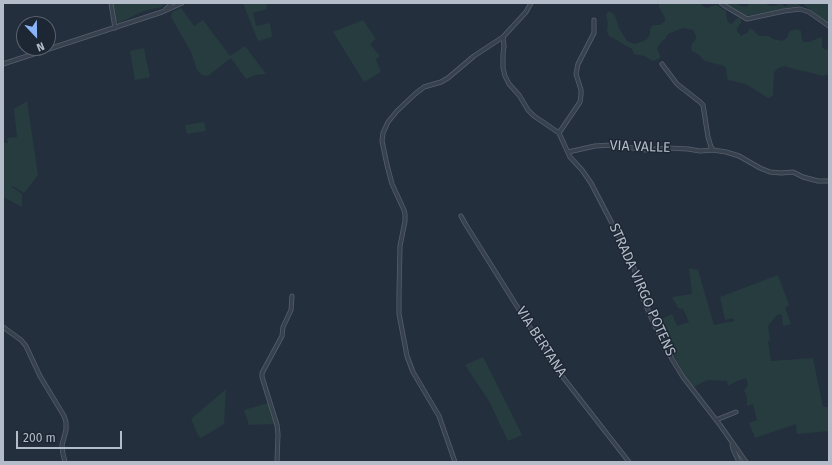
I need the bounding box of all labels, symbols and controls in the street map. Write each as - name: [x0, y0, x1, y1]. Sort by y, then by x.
- north arrow: [16, 16, 56, 56]
- text: N: [34, 39, 46, 54]
- street label: VIA VALLE: [609, 138, 671, 156]
- street label: STRADA VIRGO POTENS: [605, 221, 679, 359]
- street label: VIA BERTANA: [512, 304, 570, 380]
- scale bar: [18, 423, 124, 449]
- text: 200 m: [23, 431, 56, 445]

